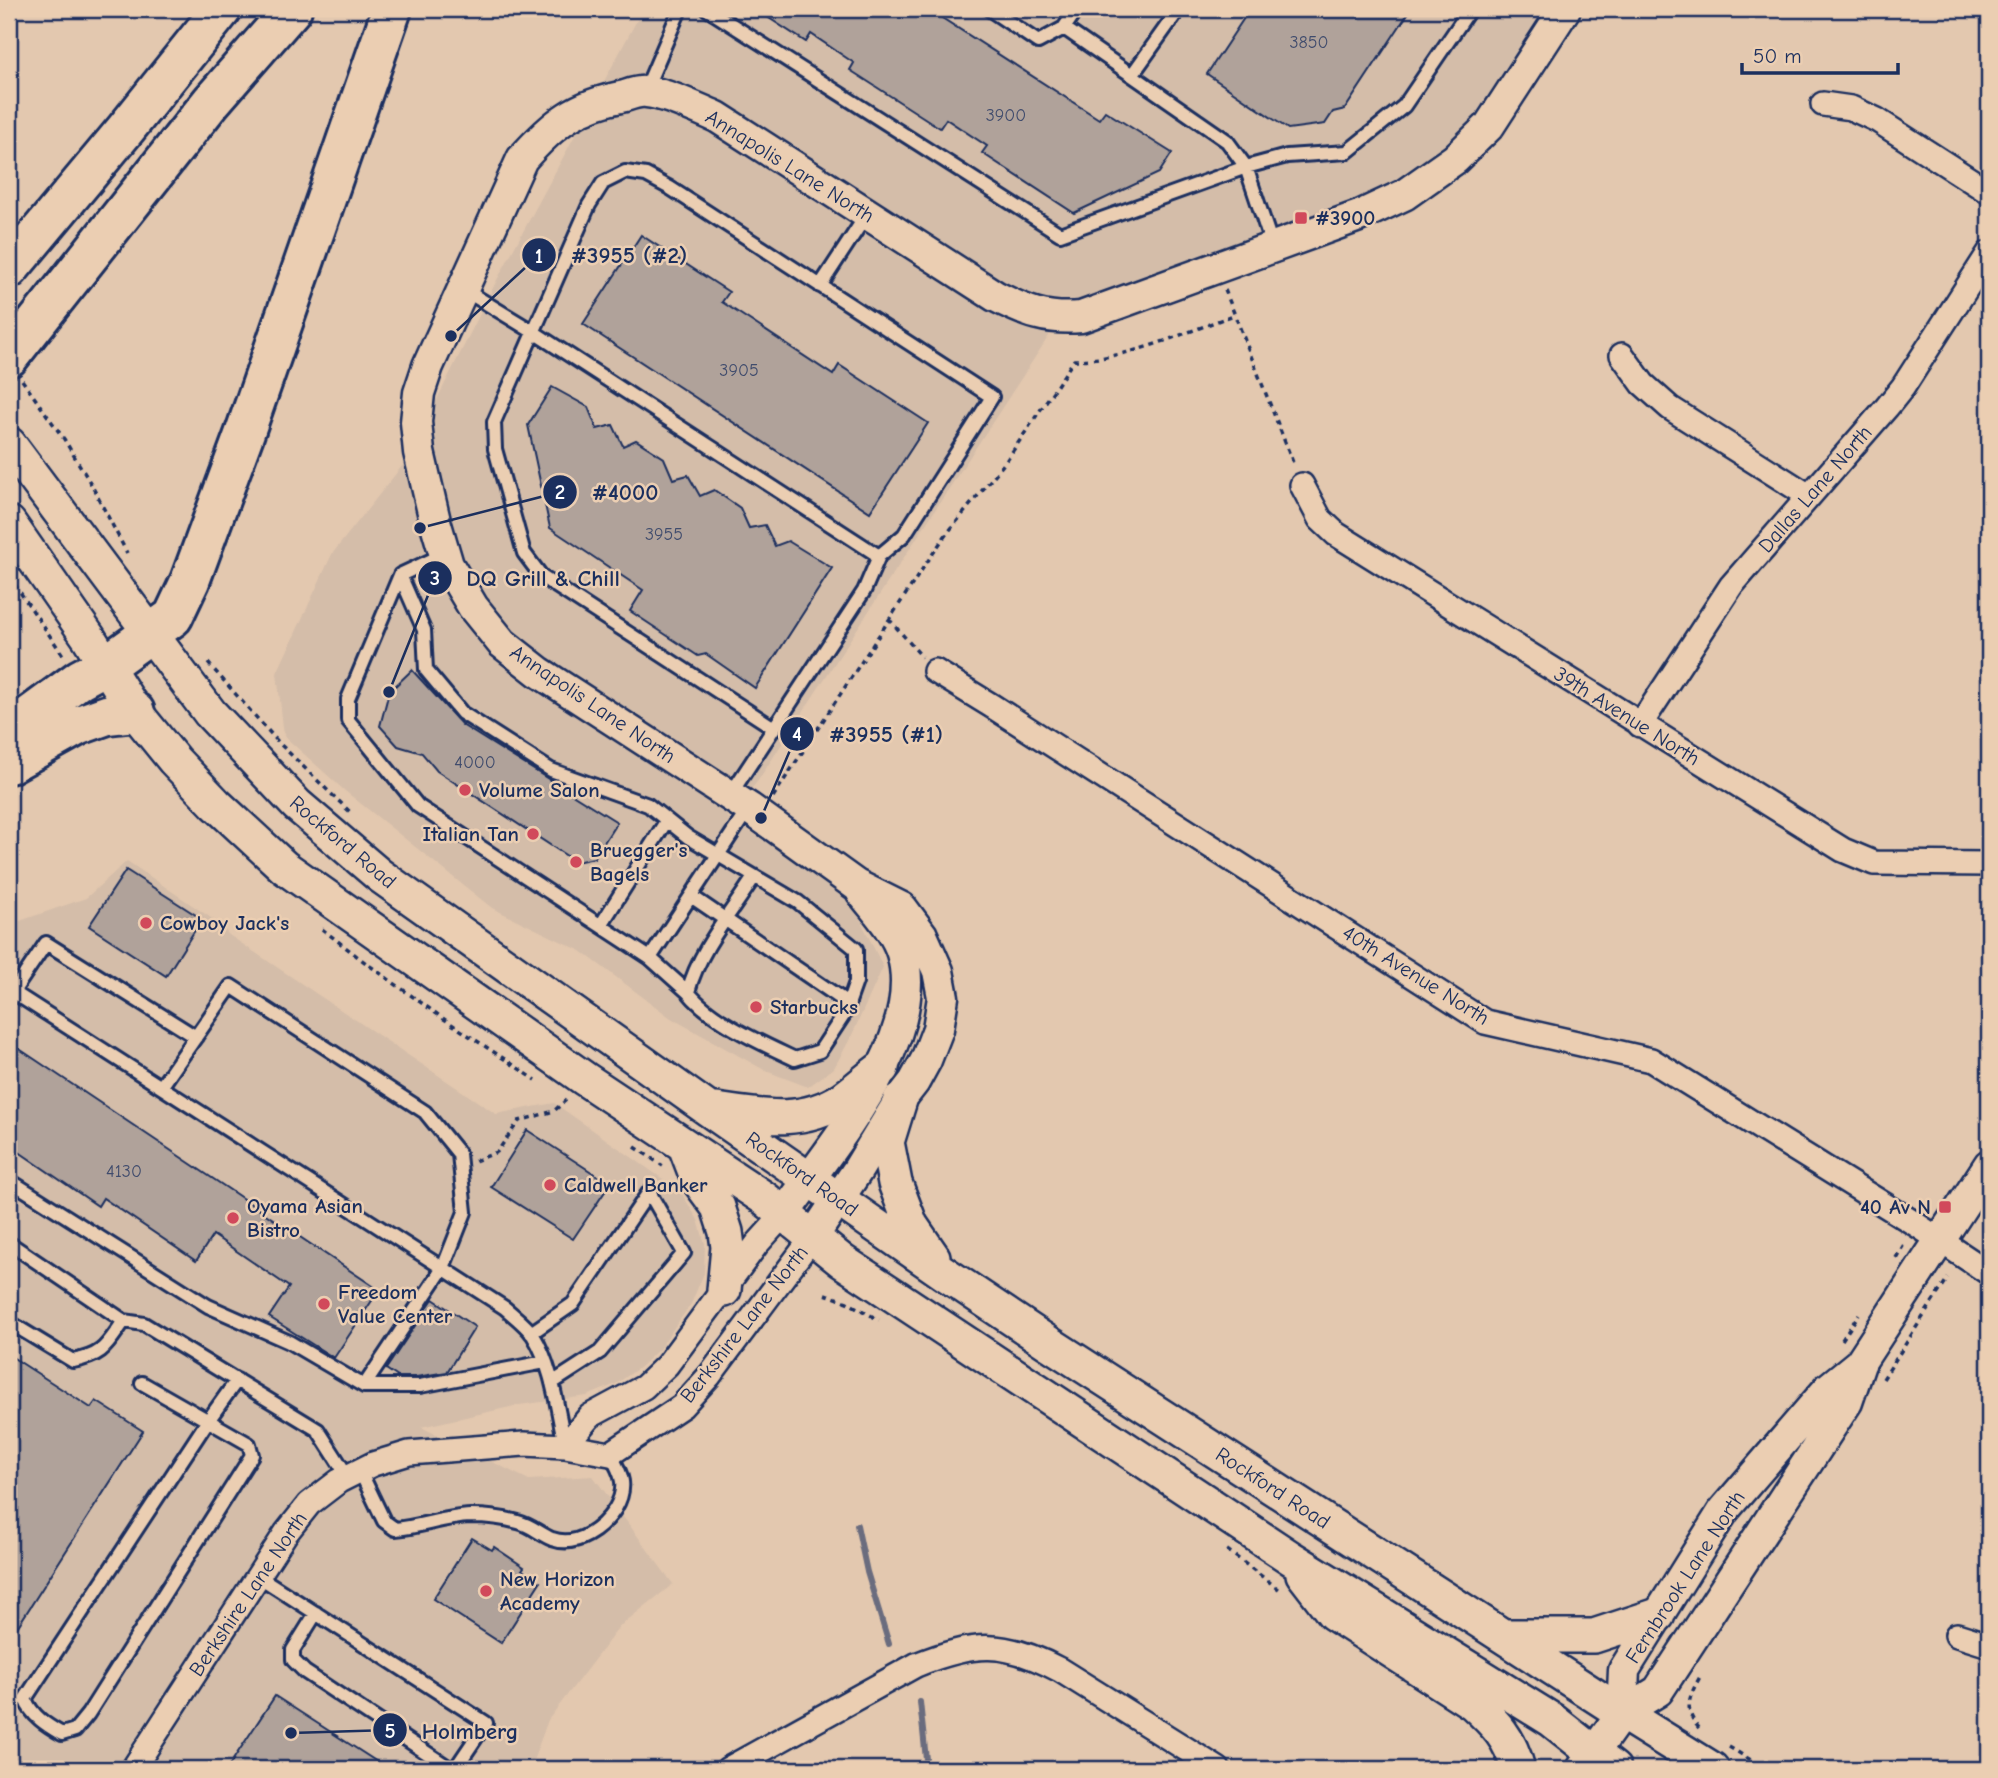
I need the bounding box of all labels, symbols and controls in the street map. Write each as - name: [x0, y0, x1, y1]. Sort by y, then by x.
- house number: 3850: [1289, 32, 1329, 53]
- scale bar: [1742, 32, 1898, 76]
- text: 50 m: [1753, 44, 1802, 68]
- street label: Annapolis Lane North: [701, 104, 879, 228]
- house number: 3900: [986, 105, 1026, 126]
- place label: #3900: [1315, 206, 1375, 230]
- marker: #3900: [1293, 210, 1309, 226]
- callout: #3955 (#2): [522, 233, 701, 277]
- text: #3955 (#2): [571, 242, 687, 269]
- text: 1: [535, 244, 543, 268]
- house number: 3905: [719, 360, 759, 381]
- street label: Dallas Lane North: [1753, 421, 1877, 557]
- callout: #4000: [543, 470, 672, 514]
- text: #4000: [592, 479, 658, 506]
- text: 2: [555, 480, 565, 504]
- house number: 3955: [645, 524, 683, 545]
- callout: DQ Grill & Chill: [417, 556, 634, 600]
- text: DQ Grill & Chill: [466, 565, 620, 592]
- text: 3: [430, 566, 440, 590]
- street label: Annapolis Lane North: [506, 640, 680, 768]
- street label: 39th Avenue North: [1550, 661, 1704, 771]
- callout: #3955 (#1): [780, 712, 957, 756]
- text: #3955 (#1): [829, 721, 943, 748]
- text: 4: [792, 722, 802, 746]
- house number: 4000: [454, 752, 496, 773]
- place label: Volume Salon: [479, 778, 600, 802]
- marker: Volume Salon: [457, 782, 473, 798]
- street label: Rockford Road: [285, 791, 401, 893]
- place label: Italian Tan: [422, 822, 519, 846]
- marker: Italian Tan: [525, 826, 541, 842]
- place label: Bruegger's Bagels: [590, 838, 688, 886]
- marker: Bruegger's Bagels: [568, 854, 584, 870]
- place label: Cowboy Jack's: [160, 911, 289, 935]
- marker: Cowboy Jack's: [138, 915, 154, 931]
- street label: 40th Avenue North: [1338, 920, 1494, 1030]
- place label: Starbucks: [770, 995, 858, 1019]
- marker: Starbucks: [748, 999, 764, 1015]
- street label: Rockford Road: [741, 1126, 863, 1222]
- house number: 4130: [106, 1161, 142, 1182]
- place label: Caldwell Banker: [564, 1173, 708, 1197]
- marker: Caldwell Banker: [542, 1177, 558, 1193]
- place label: Oyama Asian Bistro: [247, 1194, 363, 1242]
- place label: 40 Av N: [1860, 1195, 1931, 1219]
- marker: 40 Av N: [1937, 1199, 1953, 1215]
- marker: Oyama Asian Bistro: [225, 1210, 241, 1226]
- street label: Berkshire Lane North: [675, 1241, 813, 1407]
- place label: Freedom Value Center: [338, 1280, 453, 1328]
- marker: Freedom Value Center: [316, 1296, 332, 1312]
- street label: Rockford Road: [1211, 1442, 1335, 1534]
- street label: Fernbrook Lane North: [1620, 1486, 1750, 1668]
- street label: Berkshire Lane North: [184, 1507, 312, 1681]
- place label: New Horizon Academy: [500, 1567, 615, 1615]
- marker: New Horizon Academy: [478, 1583, 494, 1599]
- callout: Holmberg: [373, 1708, 532, 1752]
- text: Holmberg: [422, 1718, 518, 1745]
- text: 5: [384, 1719, 396, 1743]

